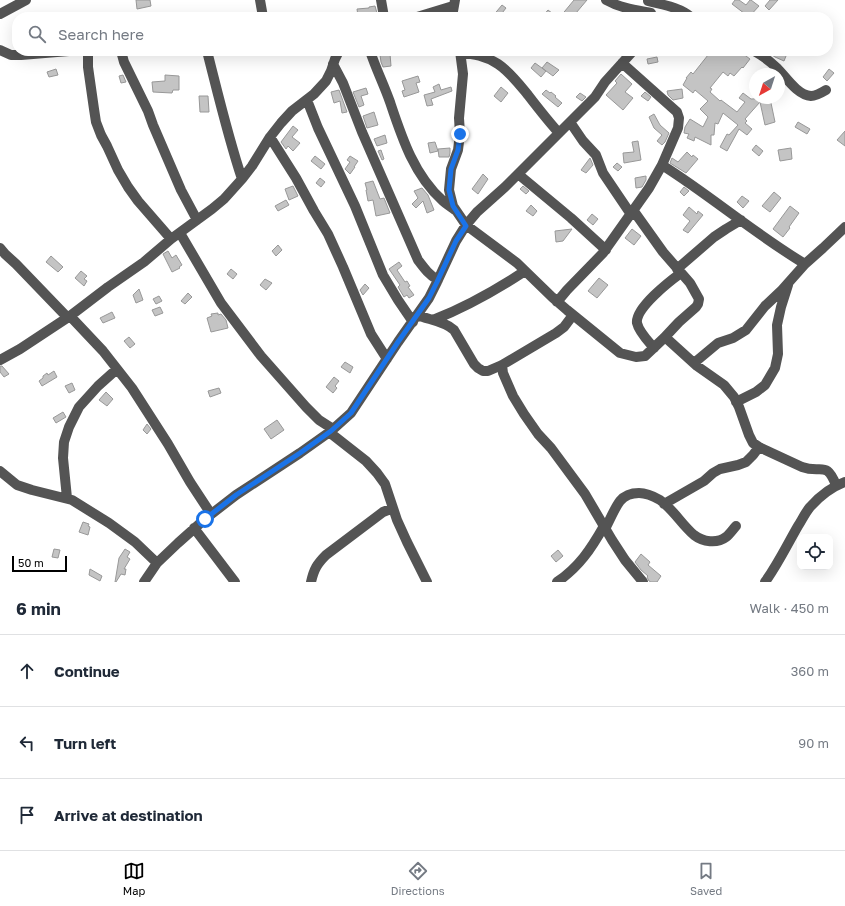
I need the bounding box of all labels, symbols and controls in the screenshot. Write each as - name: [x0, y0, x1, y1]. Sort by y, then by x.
- search box: [12, 12, 833, 56]
- icon: search: [26, 23, 48, 45]
- text: Search here: [58, 25, 144, 43]
- north arrow: [749, 68, 785, 104]
- route end: [451, 125, 469, 143]
- route start: [196, 510, 214, 528]
- map controls: [797, 534, 833, 570]
- button: locate: [797, 534, 833, 570]
- scale bar: [12, 554, 67, 573]
- text: 50 m: [18, 556, 44, 569]
- text: 6 min: [16, 598, 61, 619]
- text: Walk · 450 m: [750, 600, 829, 616]
- icon: ahead: [16, 660, 38, 682]
- text: Continue: [54, 662, 120, 680]
- text: 360 m: [791, 663, 829, 679]
- icon: left: [16, 732, 38, 754]
- text: Turn left: [54, 734, 116, 752]
- text: 90 m: [798, 735, 829, 751]
- icon: arrive: [16, 804, 38, 826]
- text: Arrive at destination: [54, 806, 203, 824]
- tab: Map: [123, 860, 145, 897]
- tab: Directions: [391, 860, 445, 897]
- tab: Saved: [690, 860, 722, 897]

